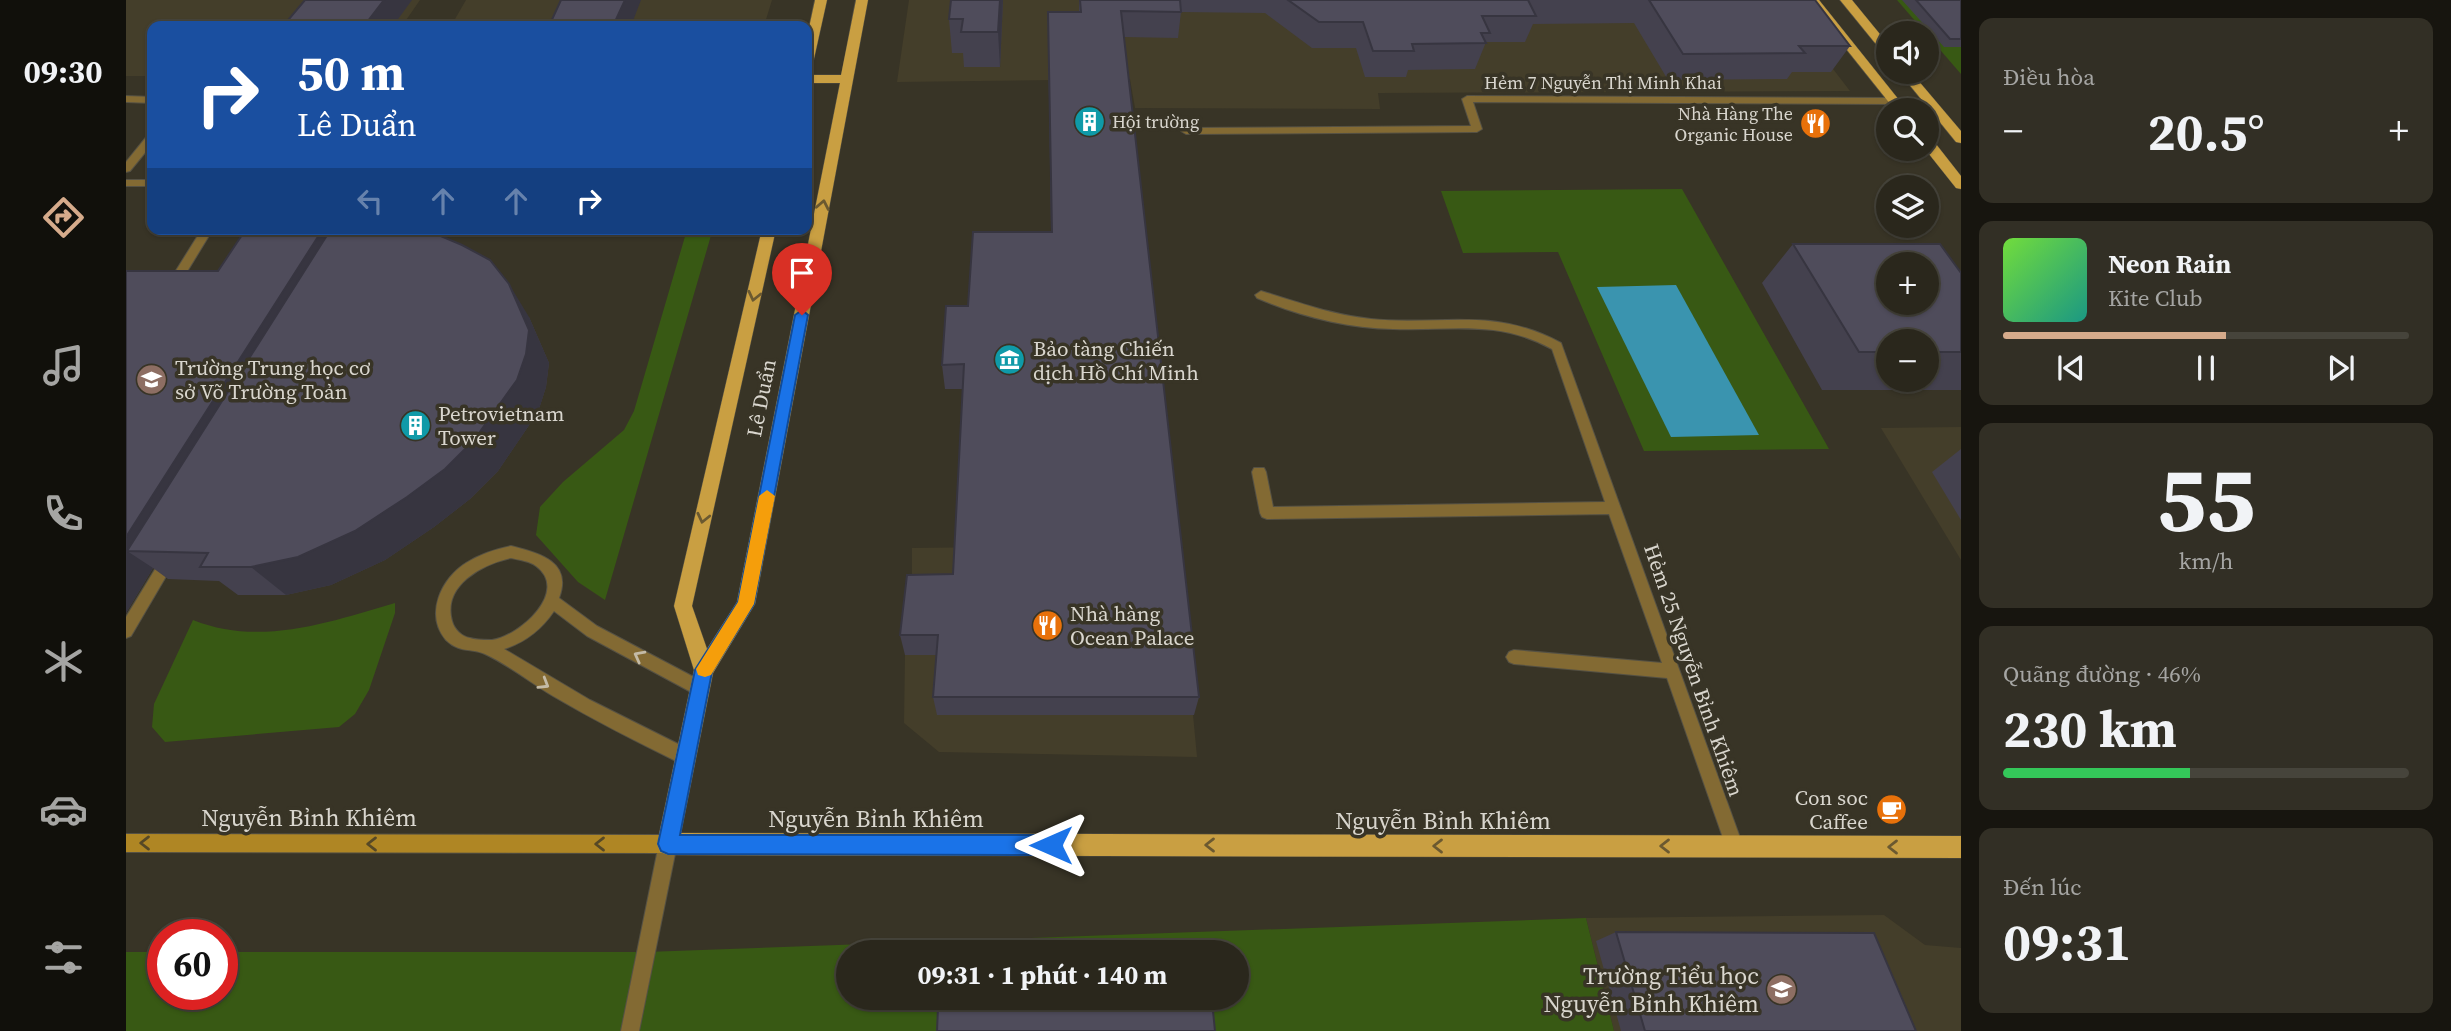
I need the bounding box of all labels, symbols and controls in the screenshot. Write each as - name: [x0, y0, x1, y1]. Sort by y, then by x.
- map controls: [1876, 21, 1939, 392]
- button: sound: [1876, 21, 1939, 84]
- text: 50 m: [297, 39, 405, 106]
- icon: right: [182, 49, 273, 140]
- text: 09:30: [24, 50, 102, 94]
- text: Điều hòa: [2003, 61, 2095, 93]
- street label: Hẻm 7 Nguyễn Thị Minh Khai: [1484, 70, 1722, 95]
- text: 20.5°: [2147, 96, 2265, 167]
- button: search: [1876, 98, 1939, 161]
- place label: Nhà Hàng The Organic House: [1675, 101, 1793, 147]
- text: Lê Duẩn: [297, 103, 417, 147]
- building icon: Hội trường: [1072, 104, 1106, 138]
- text: −: [2003, 105, 2023, 157]
- text: +: [2389, 105, 2409, 157]
- restaurant icon: Nhà Hàng The Organic House: [1799, 106, 1833, 140]
- place label: Hội trường: [1112, 109, 1199, 134]
- button: layers: [1876, 175, 1939, 238]
- icon: left: [351, 182, 389, 220]
- icon: ahead: [424, 182, 462, 220]
- icon: ahead: [497, 182, 535, 220]
- icon: right: [570, 182, 608, 220]
- icon: directions: [39, 193, 88, 242]
- one-way arrow: [814, 199, 829, 211]
- pin: [772, 243, 832, 315]
- text: Neon Rain: [2108, 246, 2231, 282]
- button: +: [1876, 252, 1939, 315]
- icon: arrive: [783, 254, 821, 292]
- text: Kite Club: [2108, 282, 2203, 314]
- one-way arrow: [748, 290, 762, 302]
- button: −: [1876, 329, 1939, 392]
- place label: Bảo tàng Chiến dịch Hồ Chí Minh: [1033, 334, 1199, 387]
- icon: music: [39, 341, 88, 390]
- museum icon: Bảo tàng Chiến dịch Hồ Chí Minh: [993, 343, 1027, 377]
- icon: previous: [2052, 349, 2090, 387]
- icon: pause: [2187, 349, 2225, 387]
- icon: next: [2322, 349, 2360, 387]
- place label: Trường Trung học cơ sở Võ Trường Toản: [175, 353, 371, 406]
- street label: Lê Duẩn: [739, 356, 783, 439]
- school or university icon: Trường Trung học cơ sở Võ Trường Toản: [135, 362, 169, 396]
- place label: Petrovietnam Tower: [438, 399, 564, 452]
- building icon: Petrovietnam Tower: [398, 408, 432, 442]
- text: 55: [2157, 437, 2255, 561]
- icon: phone: [39, 489, 88, 538]
- one-way arrow: [697, 512, 712, 524]
- street label: Hẻm 25 Nguyễn Bỉnh Khiêm: [1637, 540, 1751, 800]
- text: km/h: [2179, 545, 2233, 577]
- place label: Nhà hàng Ocean Palace: [1070, 599, 1195, 652]
- restaurant icon: Nhà hàng Ocean Palace: [1030, 608, 1064, 642]
- icon: climate: [39, 637, 88, 686]
- one-way arrow: [634, 651, 647, 664]
- text: Quãng đường · 46%: [2003, 658, 2201, 690]
- one-way arrow: [537, 675, 550, 688]
- text: 230 km: [2003, 693, 2177, 764]
- place label: Con soc Caffee: [1795, 783, 1868, 836]
- icon: car: [39, 785, 88, 834]
- cafe icon: Con soc Caffee: [1874, 792, 1908, 826]
- street label: Nguyễn Bỉnh Khiêm: [201, 801, 417, 834]
- street label: Nguyễn Bỉnh Khiêm: [768, 802, 984, 835]
- street label: Nguyễn Bỉnh Khiêm: [1335, 804, 1551, 837]
- position arrow: [1014, 808, 1088, 882]
- one-way arrow: [139, 835, 149, 851]
- one-way arrow: [366, 836, 377, 852]
- one-way arrow: [594, 836, 604, 852]
- one-way arrow: [1205, 837, 1215, 853]
- one-way arrow: [1432, 838, 1443, 854]
- one-way arrow: [1660, 838, 1670, 854]
- one-way arrow: [1887, 839, 1898, 855]
- text: Đến lúc: [2003, 871, 2081, 903]
- text: 09:31: [2003, 906, 2131, 977]
- speed limit sign: 60: [147, 919, 238, 1010]
- icon: filters: [39, 933, 88, 982]
- text: 09:31 · 1 phút · 140 m: [918, 957, 1167, 993]
- place label: Trường Tiểu học Nguyễn Bỉnh Khiêm: [1543, 959, 1759, 1020]
- school or university icon: Trường Tiểu học Nguyễn Bỉnh Khiêm: [1765, 972, 1799, 1006]

